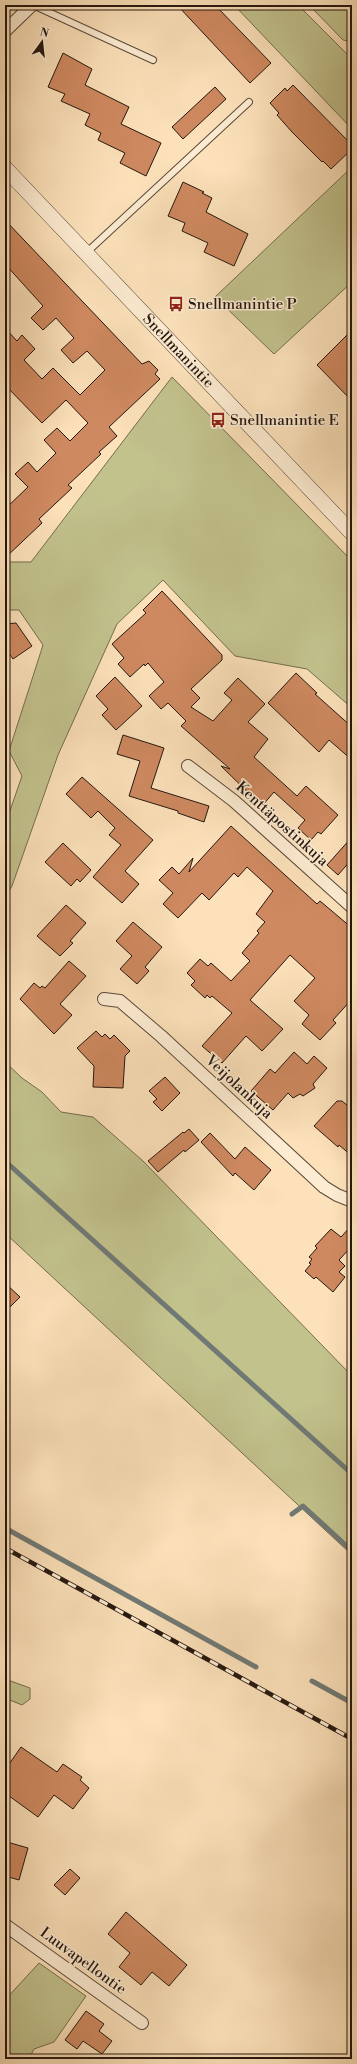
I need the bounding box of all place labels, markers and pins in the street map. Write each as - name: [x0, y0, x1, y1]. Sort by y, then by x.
- bus stop icon: Snellmanintie P: [167, 295, 185, 313]
- place label: Snellmanintie P: [188, 295, 297, 314]
- bus stop icon: Snellmanintie E: [209, 411, 227, 429]
- place label: Snellmanintie E: [230, 411, 339, 430]

